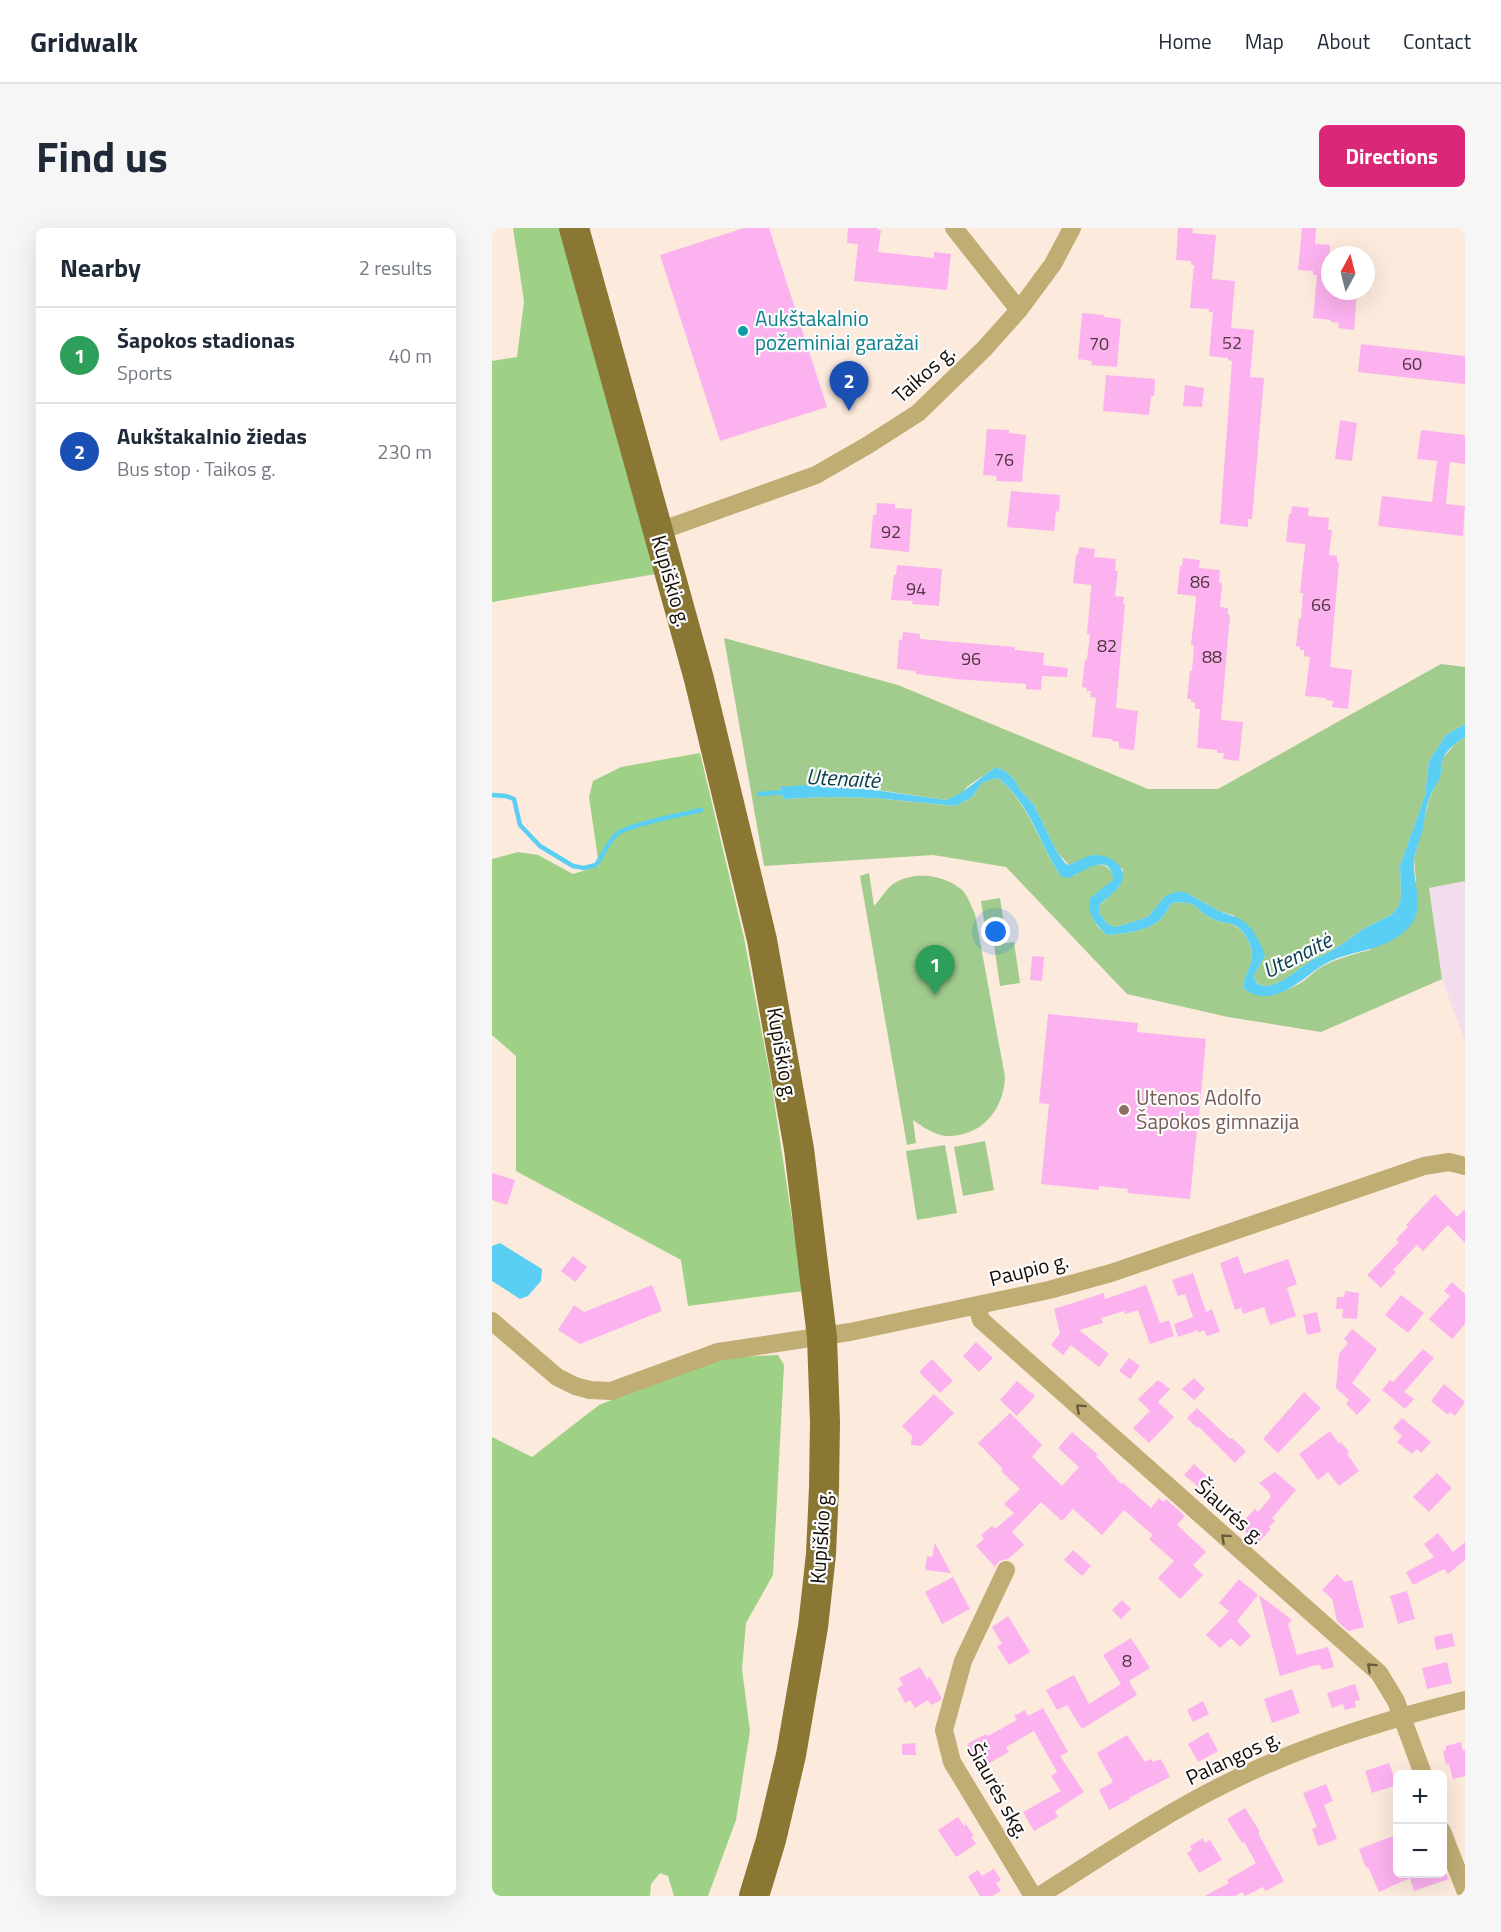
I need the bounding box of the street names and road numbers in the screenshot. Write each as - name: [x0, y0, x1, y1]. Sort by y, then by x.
- street label: Taikos g.: [885, 336, 962, 410]
- street label: Kupiškio g.: [644, 531, 700, 630]
- street label: Kupiškio g.: [759, 1005, 807, 1103]
- street label: Paupio g.: [986, 1244, 1072, 1294]
- street label: Šiaurės g.: [1188, 1471, 1273, 1552]
- street label: Kupiškio g.: [801, 1489, 839, 1585]
- street label: Palangos g.: [1180, 1721, 1285, 1793]
- street label: Šiaurės skg.: [960, 1737, 1038, 1844]

